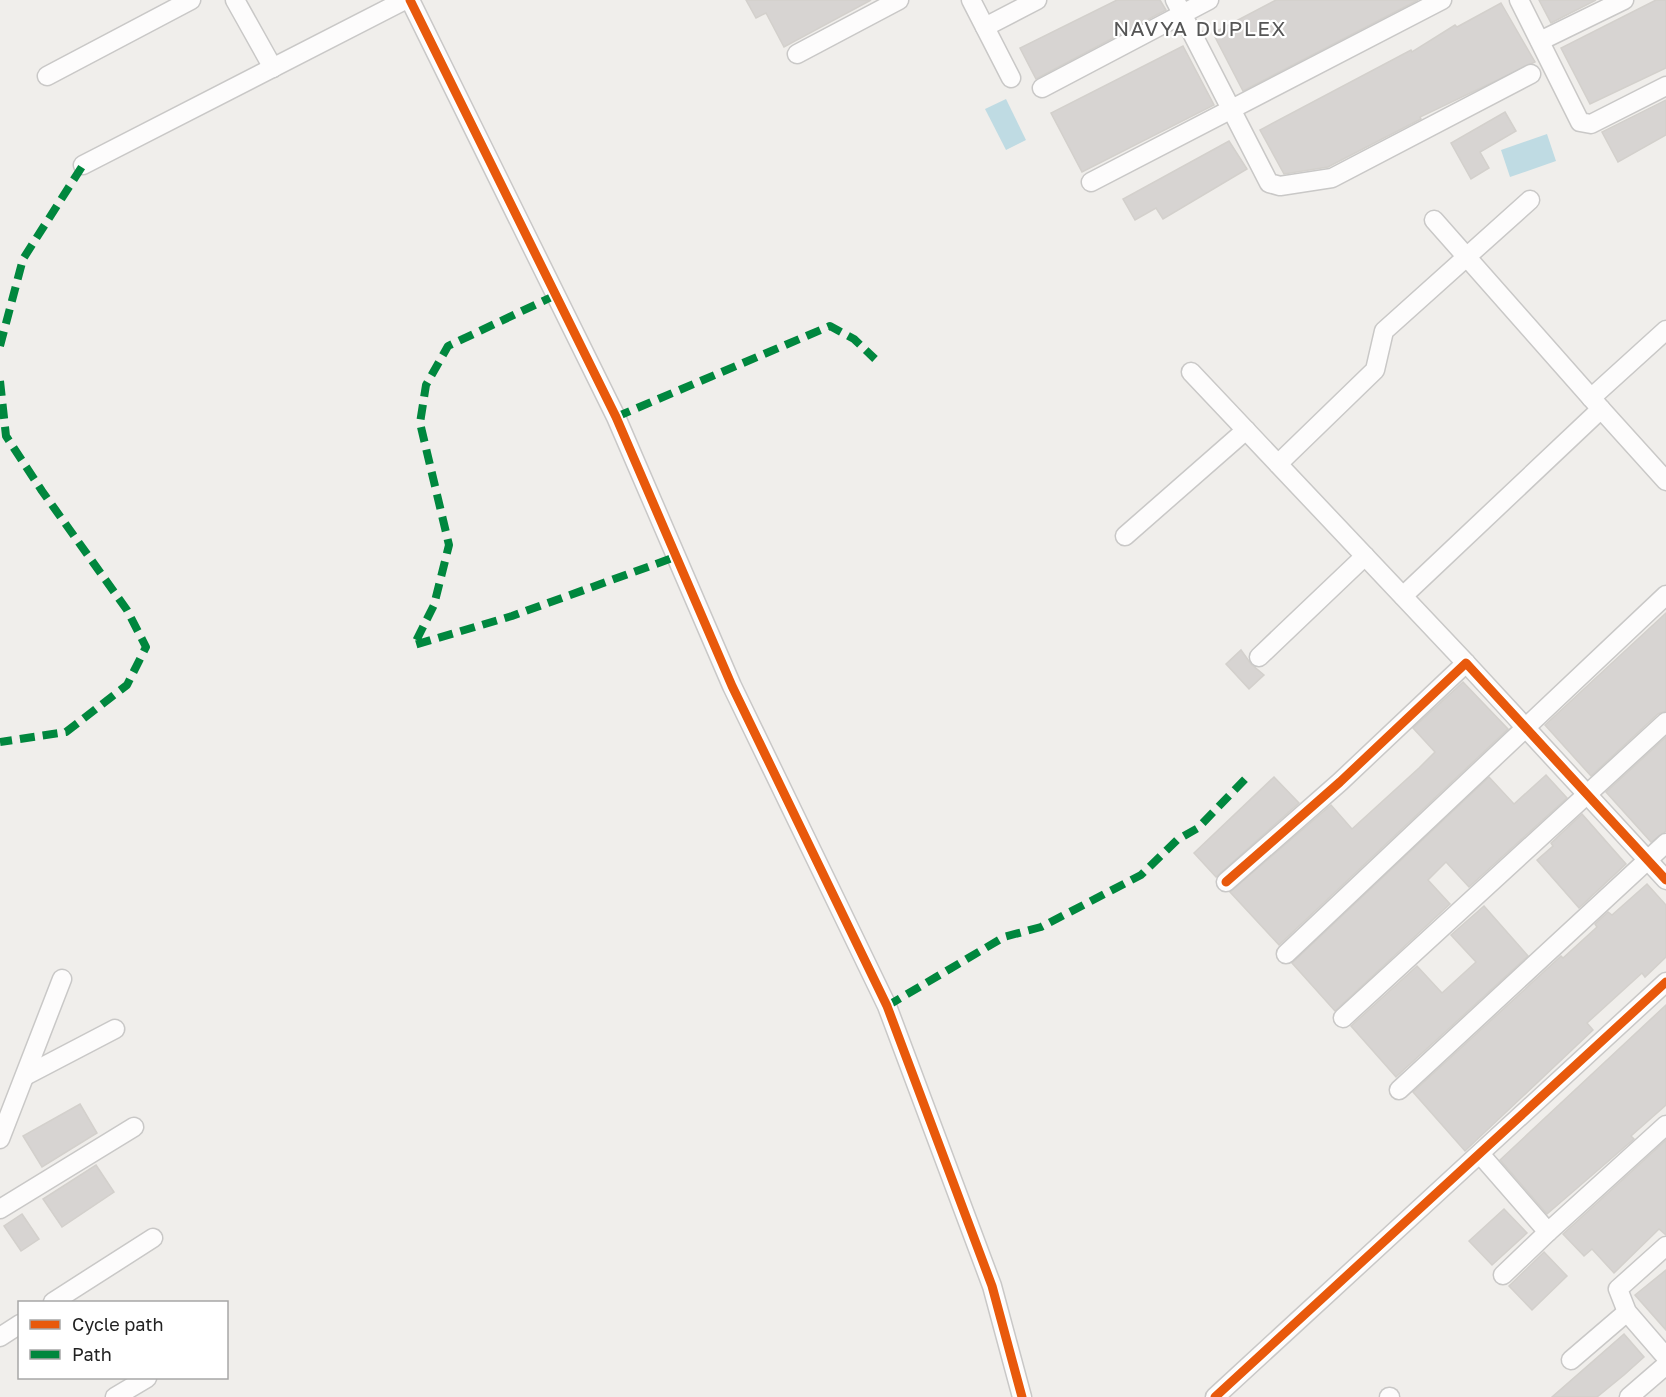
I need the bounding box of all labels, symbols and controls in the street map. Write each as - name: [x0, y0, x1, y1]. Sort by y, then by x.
- district label: NAVYA DUPLEX: [1113, 15, 1287, 41]
- legend: [18, 1301, 228, 1379]
- text: Cycle path: [72, 1313, 164, 1335]
- text: Path: [72, 1343, 112, 1365]

